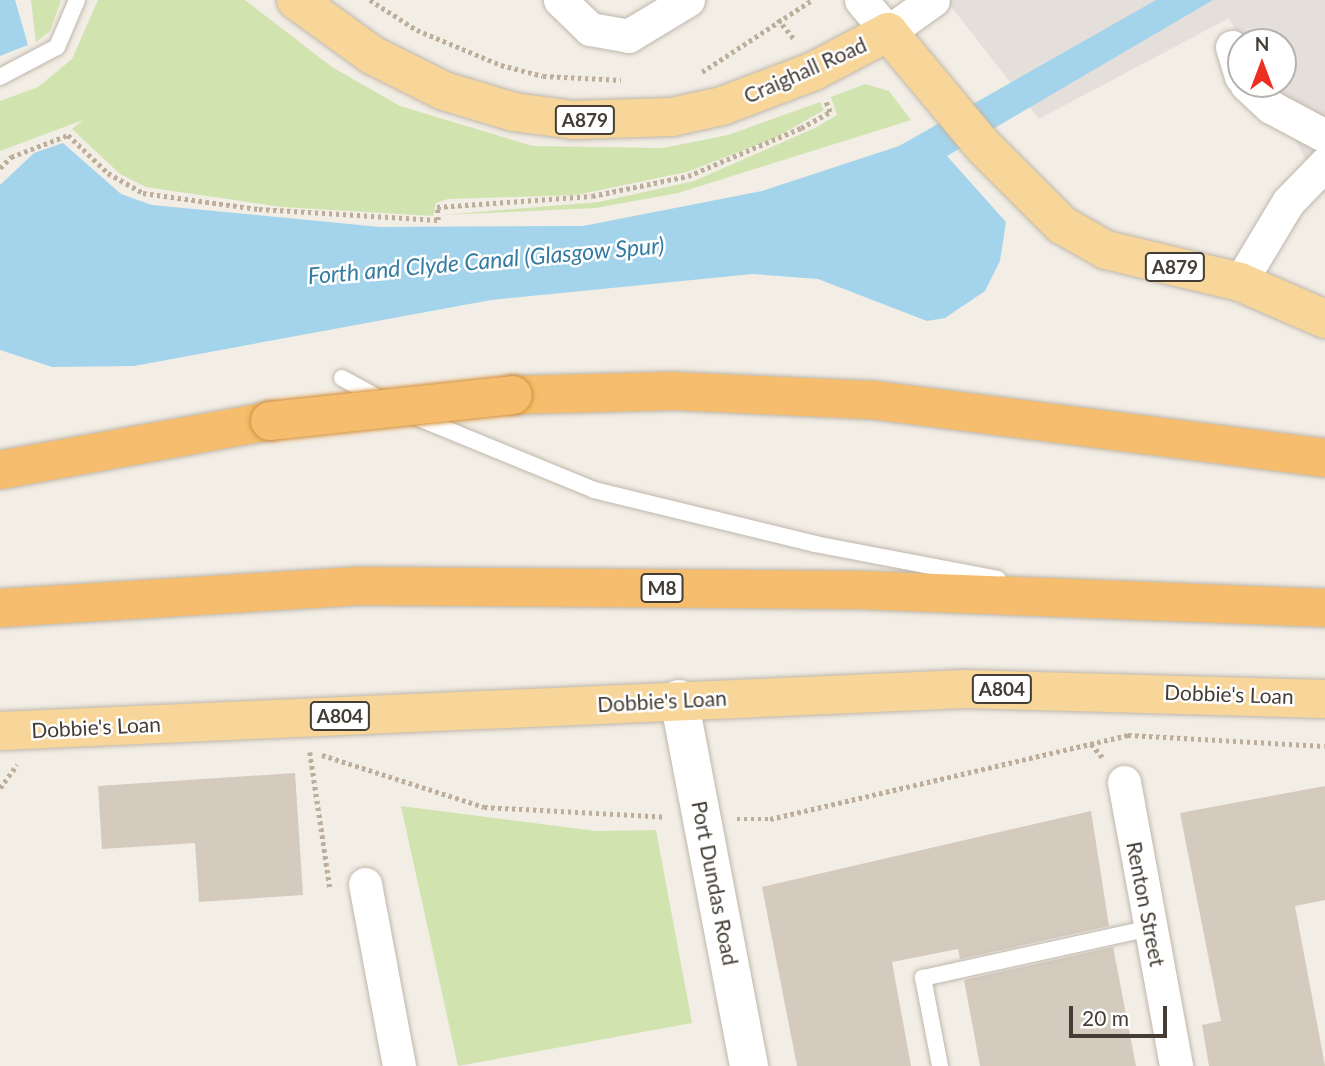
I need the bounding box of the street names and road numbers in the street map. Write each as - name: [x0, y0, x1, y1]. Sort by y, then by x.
- street label: Craighall Road: [740, 32, 870, 108]
- road number: A879: [554, 104, 616, 136]
- road number: A879: [1144, 252, 1206, 282]
- road number: M8: [639, 572, 685, 604]
- road number: A804: [970, 674, 1034, 704]
- street label: Dobbie's Loan: [1164, 679, 1294, 709]
- street label: Dobbie's Loan: [597, 685, 727, 717]
- road number: A804: [308, 701, 372, 732]
- street label: Dobbie's Loan: [31, 711, 161, 743]
- street label: Port Dundas Road: [687, 799, 743, 967]
- street label: Renton Street: [1122, 839, 1170, 969]

